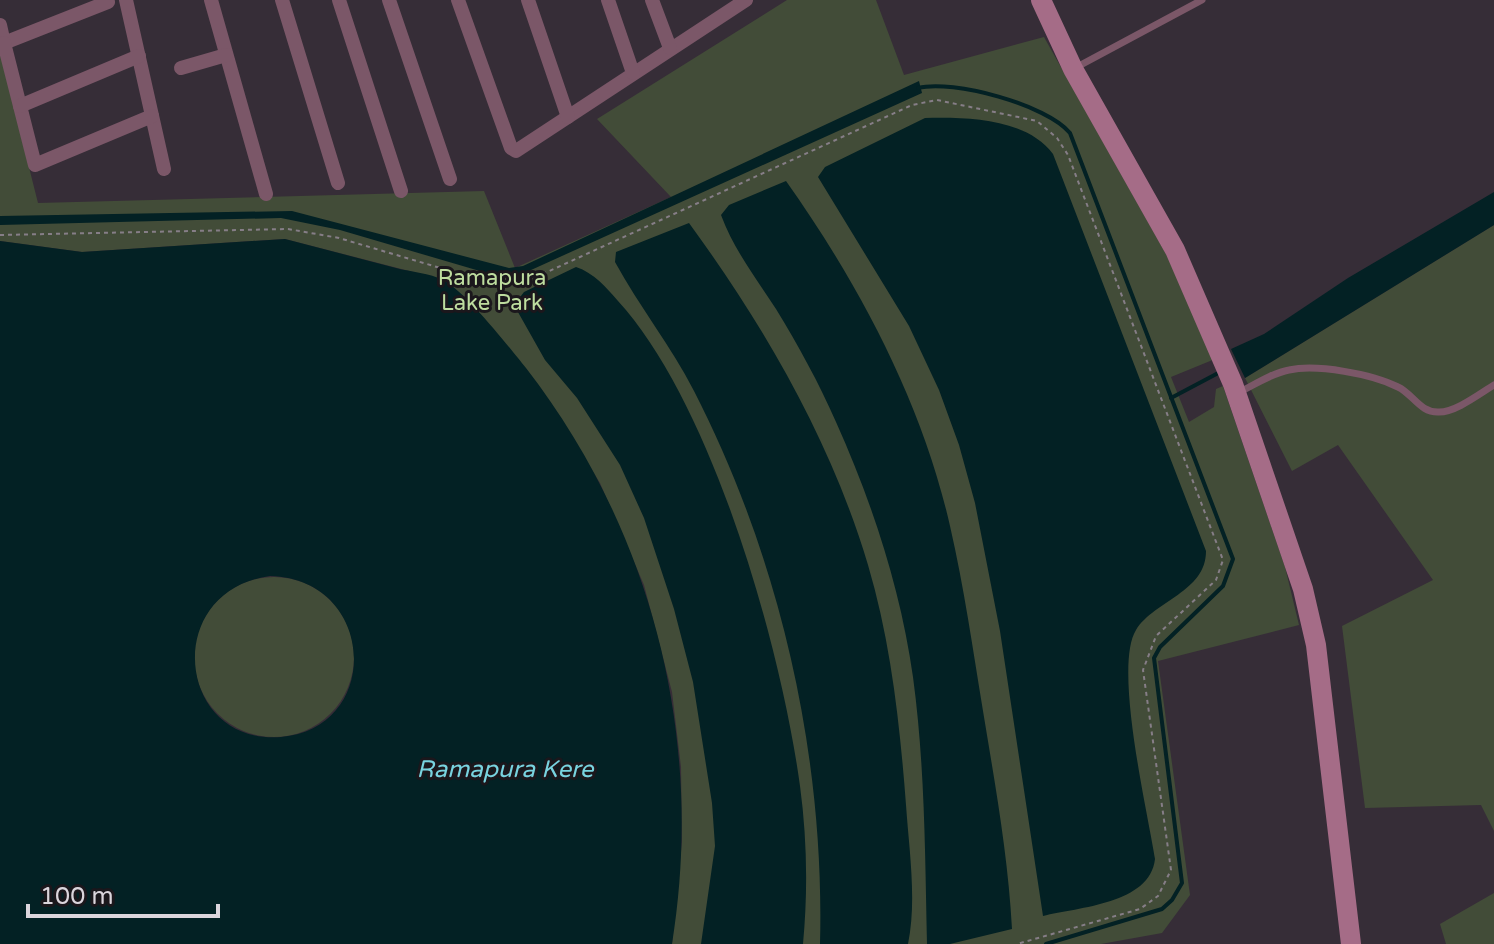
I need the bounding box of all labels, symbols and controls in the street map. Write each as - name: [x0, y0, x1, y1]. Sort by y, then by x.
- park label: Ramapura Lake Park: [438, 265, 546, 316]
- water label: Ramapura Kere: [417, 755, 595, 784]
- scale bar: [28, 868, 218, 918]
- text: 100 m: [40, 882, 114, 911]

